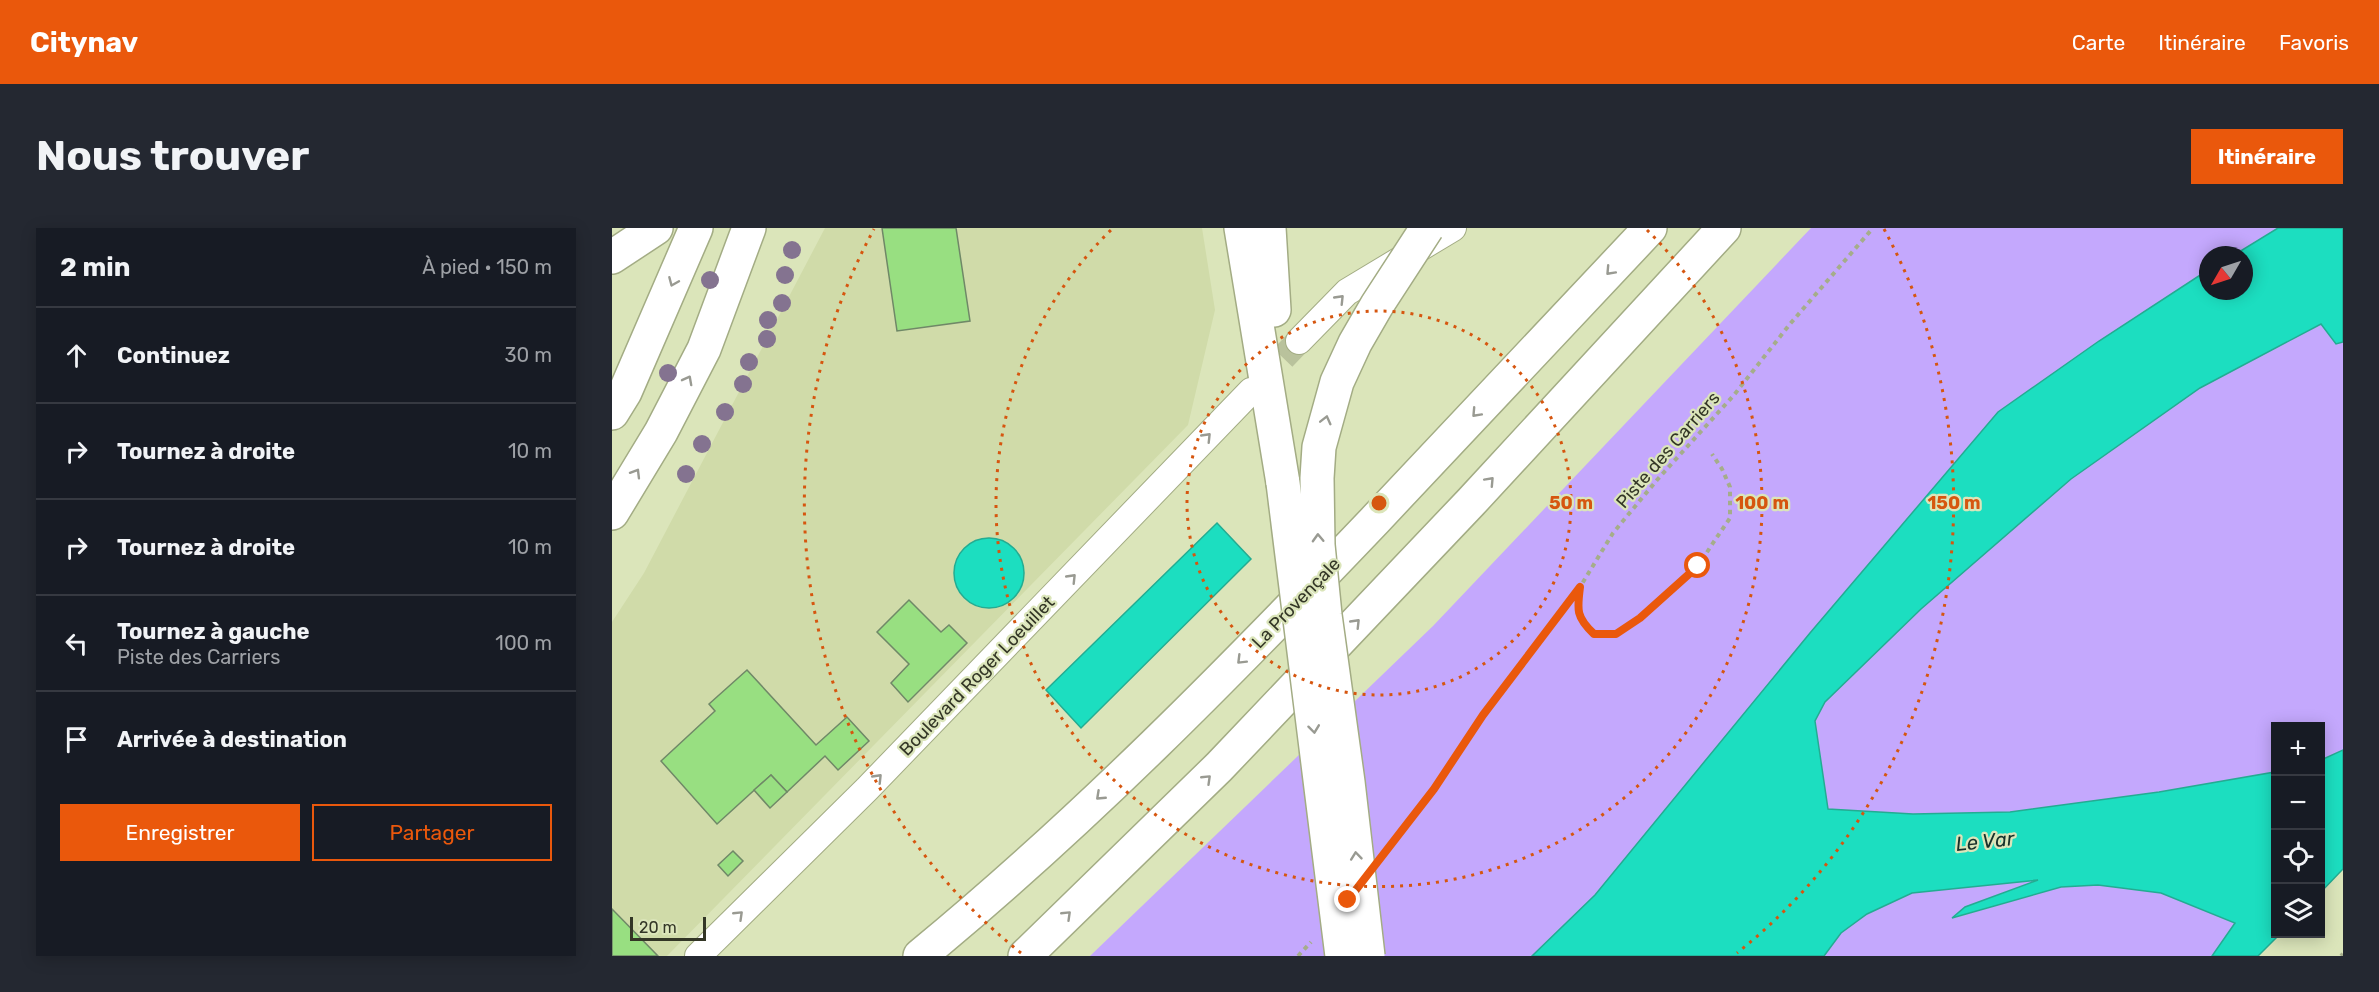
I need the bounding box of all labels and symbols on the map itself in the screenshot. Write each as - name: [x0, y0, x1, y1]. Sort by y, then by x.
- north arrow: [2199, 246, 2253, 300]
- one-way arrow: [1606, 264, 1617, 274]
- one-way arrow: [668, 276, 680, 287]
- one-way arrow: [1332, 295, 1343, 306]
- one-way arrow: [681, 376, 692, 387]
- street label: Piste des Carriers: [1611, 387, 1725, 513]
- one-way arrow: [1473, 405, 1484, 416]
- one-way arrow: [1318, 415, 1331, 425]
- one-way arrow: [1200, 433, 1211, 444]
- one-way arrow: [629, 469, 641, 479]
- one-way arrow: [1483, 478, 1494, 488]
- text: 50 m: [1549, 492, 1593, 514]
- text: 100 m: [1735, 492, 1789, 514]
- text: 150 m: [1927, 492, 1981, 514]
- centre of rings: [1369, 493, 1389, 513]
- one-way arrow: [1311, 533, 1324, 542]
- route start: [1684, 552, 1710, 578]
- street label: La Provençale: [1247, 553, 1345, 653]
- one-way arrow: [1065, 574, 1076, 585]
- street label: Boulevard Roger Loeuillet: [895, 592, 1059, 760]
- one-way arrow: [1349, 619, 1360, 630]
- one-way arrow: [1237, 653, 1248, 664]
- one-way arrow: [1307, 724, 1320, 734]
- one-way arrow: [871, 775, 882, 786]
- one-way arrow: [1200, 775, 1210, 786]
- one-way arrow: [1097, 789, 1107, 800]
- water label: Le Var: [1955, 826, 2017, 856]
- one-way arrow: [1351, 852, 1363, 861]
- route end: [1334, 886, 1360, 912]
- one-way arrow: [731, 911, 742, 922]
- one-way arrow: [1061, 911, 1071, 922]
- scale bar: [630, 914, 706, 942]

